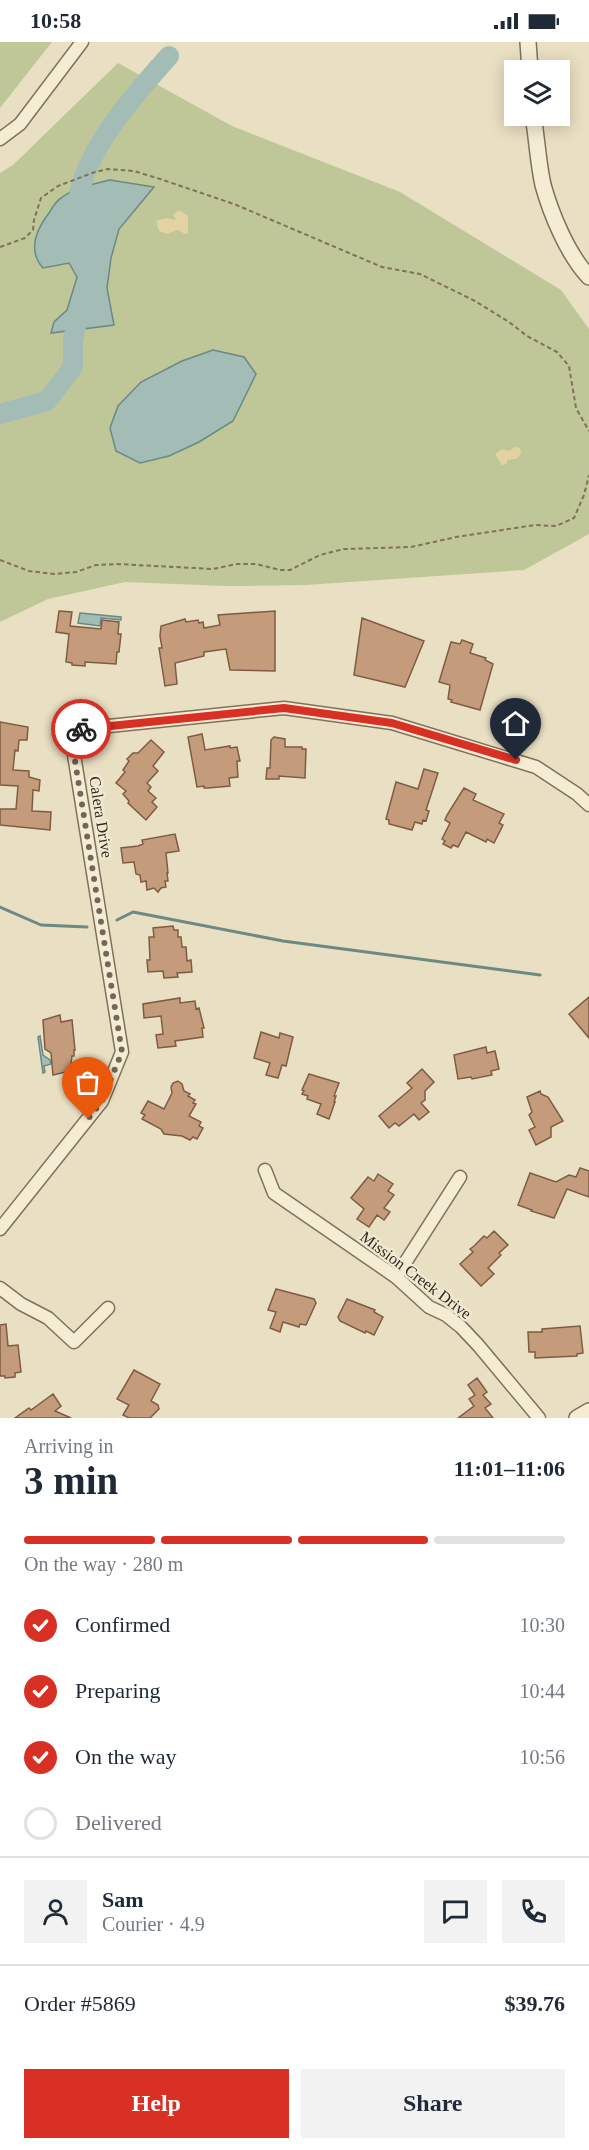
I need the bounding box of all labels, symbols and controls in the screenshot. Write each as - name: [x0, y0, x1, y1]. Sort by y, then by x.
- text: 10:58: [30, 8, 81, 33]
- map controls: [504, 60, 570, 126]
- button: layers: [504, 60, 570, 126]
- pin: [490, 698, 541, 760]
- courier: [51, 699, 111, 759]
- icon: home: [499, 707, 532, 740]
- icon: bike: [65, 713, 98, 746]
- street label: Calera Drive: [86, 775, 116, 859]
- pin: [62, 1057, 113, 1119]
- icon: bag: [71, 1066, 104, 1099]
- street label: Mission Creek Drive: [357, 1228, 475, 1322]
- text: Arriving in: [24, 1435, 113, 1457]
- text: 11:01–11:06: [454, 1456, 565, 1481]
- text: 3 min: [24, 1459, 118, 1502]
- text: On the way · 280 m: [24, 1553, 183, 1575]
- icon: check: [24, 1609, 57, 1642]
- text: Confirmed: [75, 1612, 170, 1637]
- text: 10:30: [519, 1614, 565, 1636]
- icon: check: [24, 1675, 57, 1708]
- text: Preparing: [75, 1678, 161, 1703]
- text: 10:44: [519, 1680, 565, 1702]
- icon: check: [24, 1741, 57, 1774]
- text: On the way: [75, 1744, 176, 1769]
- text: 10:56: [519, 1746, 565, 1768]
- text: Delivered: [75, 1810, 162, 1835]
- button: person: [24, 1880, 87, 1943]
- button: chat: [424, 1880, 487, 1943]
- button: phone: [502, 1880, 565, 1943]
- text: Sam: [102, 1887, 144, 1912]
- text: Courier · 4.9: [102, 1913, 205, 1935]
- text: Order #5869: [24, 1991, 136, 2016]
- text: $39.76: [505, 1991, 565, 2016]
- button: Help: [24, 2069, 289, 2138]
- button: Share: [301, 2069, 565, 2138]

